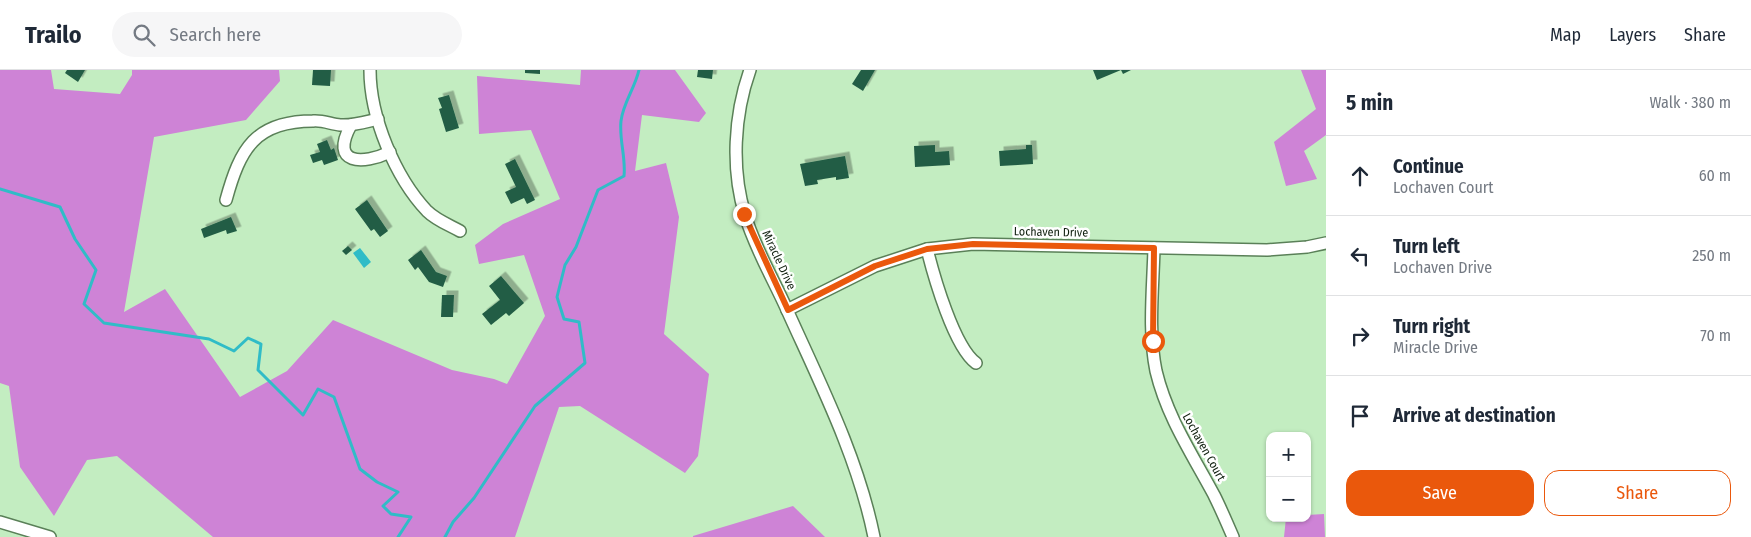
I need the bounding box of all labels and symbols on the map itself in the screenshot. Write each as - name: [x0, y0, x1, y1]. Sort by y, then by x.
- route end: [733, 203, 756, 226]
- street label: Lochaven Drive: [1014, 224, 1088, 240]
- street label: Miracle Drive: [759, 228, 799, 292]
- route start: [1142, 330, 1165, 353]
- street label: Lochaven Court: [1180, 411, 1228, 483]

